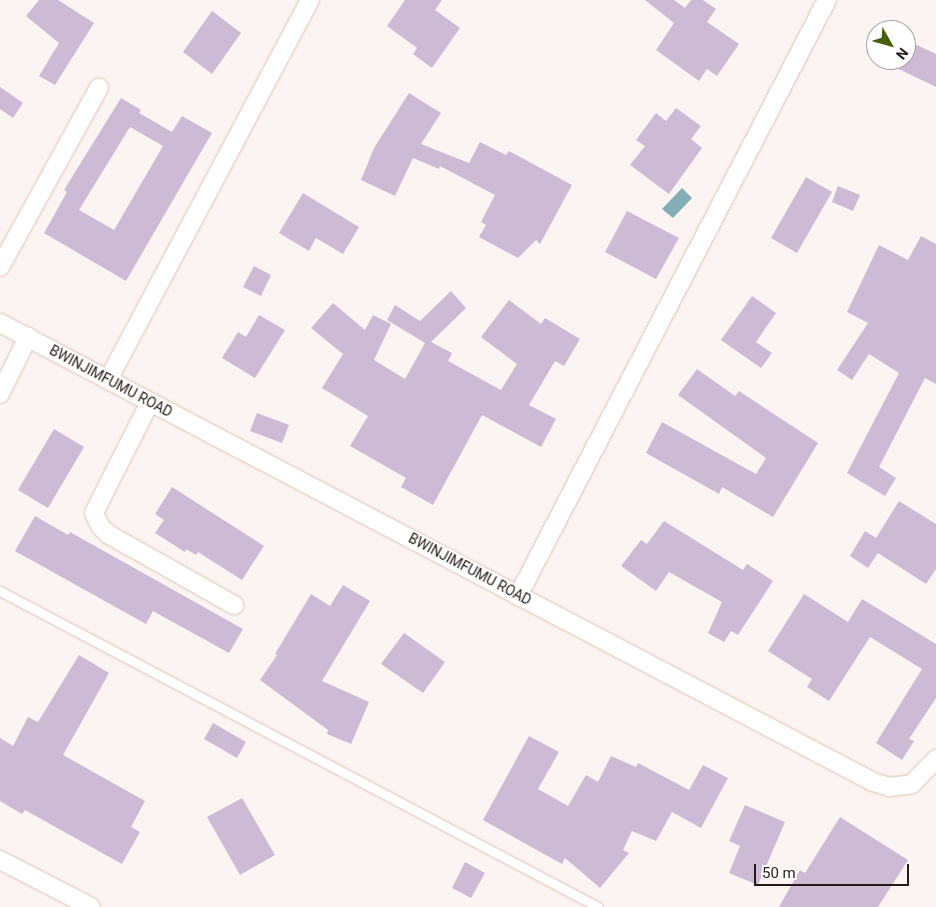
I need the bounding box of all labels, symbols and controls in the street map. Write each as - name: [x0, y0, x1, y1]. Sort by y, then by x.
- north arrow: [866, 20, 916, 70]
- text: N: [893, 45, 911, 62]
- street label: BWINJIMFUMU ROAD: [47, 341, 175, 421]
- street label: BWINJIMFUMU ROAD: [406, 529, 534, 609]
- scale bar: [756, 854, 911, 886]
- text: 50 m: [762, 864, 796, 882]

